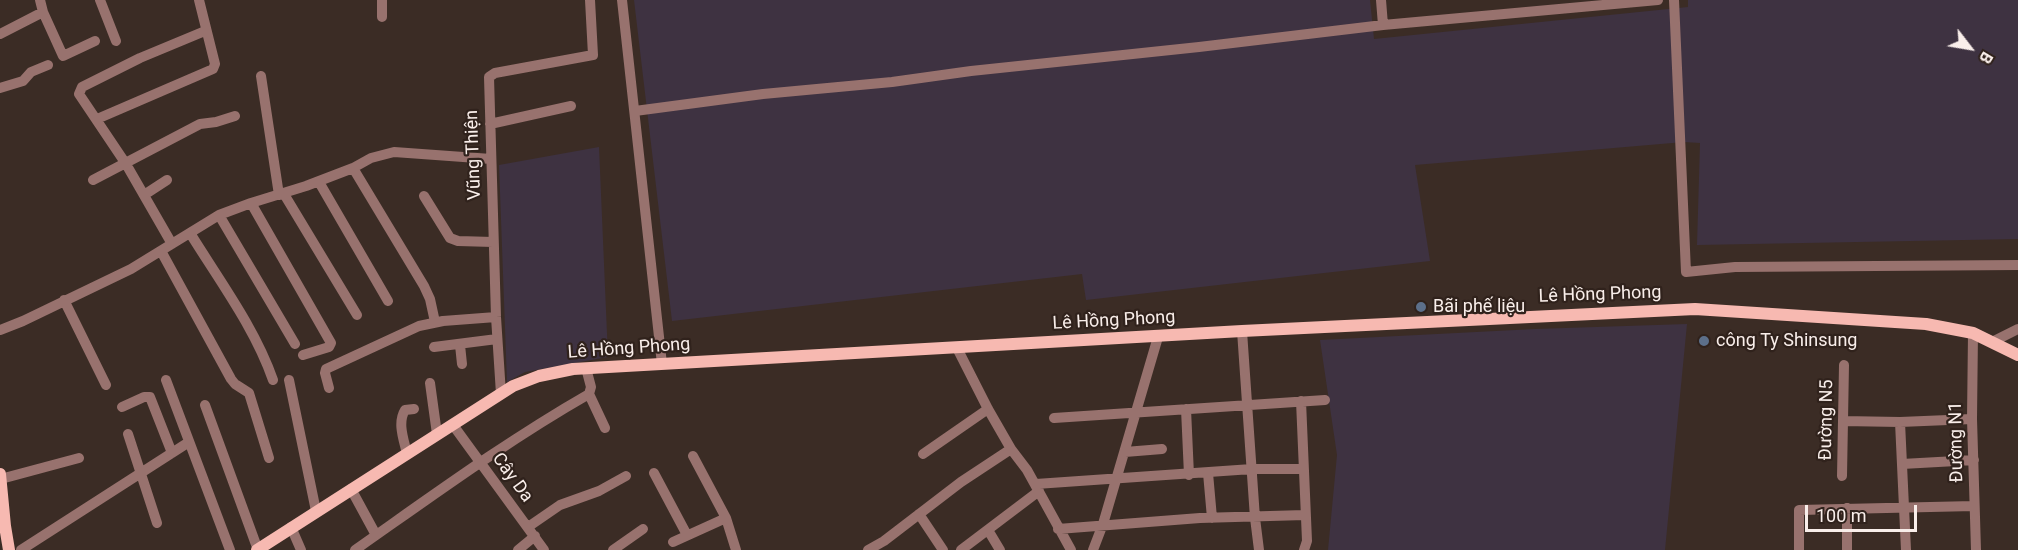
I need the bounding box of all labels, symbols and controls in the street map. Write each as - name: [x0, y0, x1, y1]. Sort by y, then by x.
- north arrow: [1940, 18, 2000, 78]
- text: B: [1975, 48, 1997, 67]
- street label: Vũng Thiện: [462, 110, 486, 200]
- street label: Lê Hồng Phong: [1538, 282, 1662, 308]
- place label: Bãi phế liệu: [1433, 296, 1525, 318]
- marker: Bãi phế liệu: [1414, 300, 1428, 314]
- street label: Lê Hồng Phong: [1052, 307, 1176, 335]
- place label: công Ty Shinsung: [1716, 330, 1857, 352]
- street label: Lê Hồng Phong: [567, 334, 691, 364]
- marker: công Ty Shinsung: [1697, 334, 1711, 348]
- street label: Đường N5: [1815, 379, 1839, 461]
- street label: Đường N1: [1945, 401, 1969, 483]
- street label: Cây Da: [487, 449, 537, 507]
- scale bar: [1808, 493, 1920, 531]
- text: 100 m: [1816, 505, 1867, 526]

